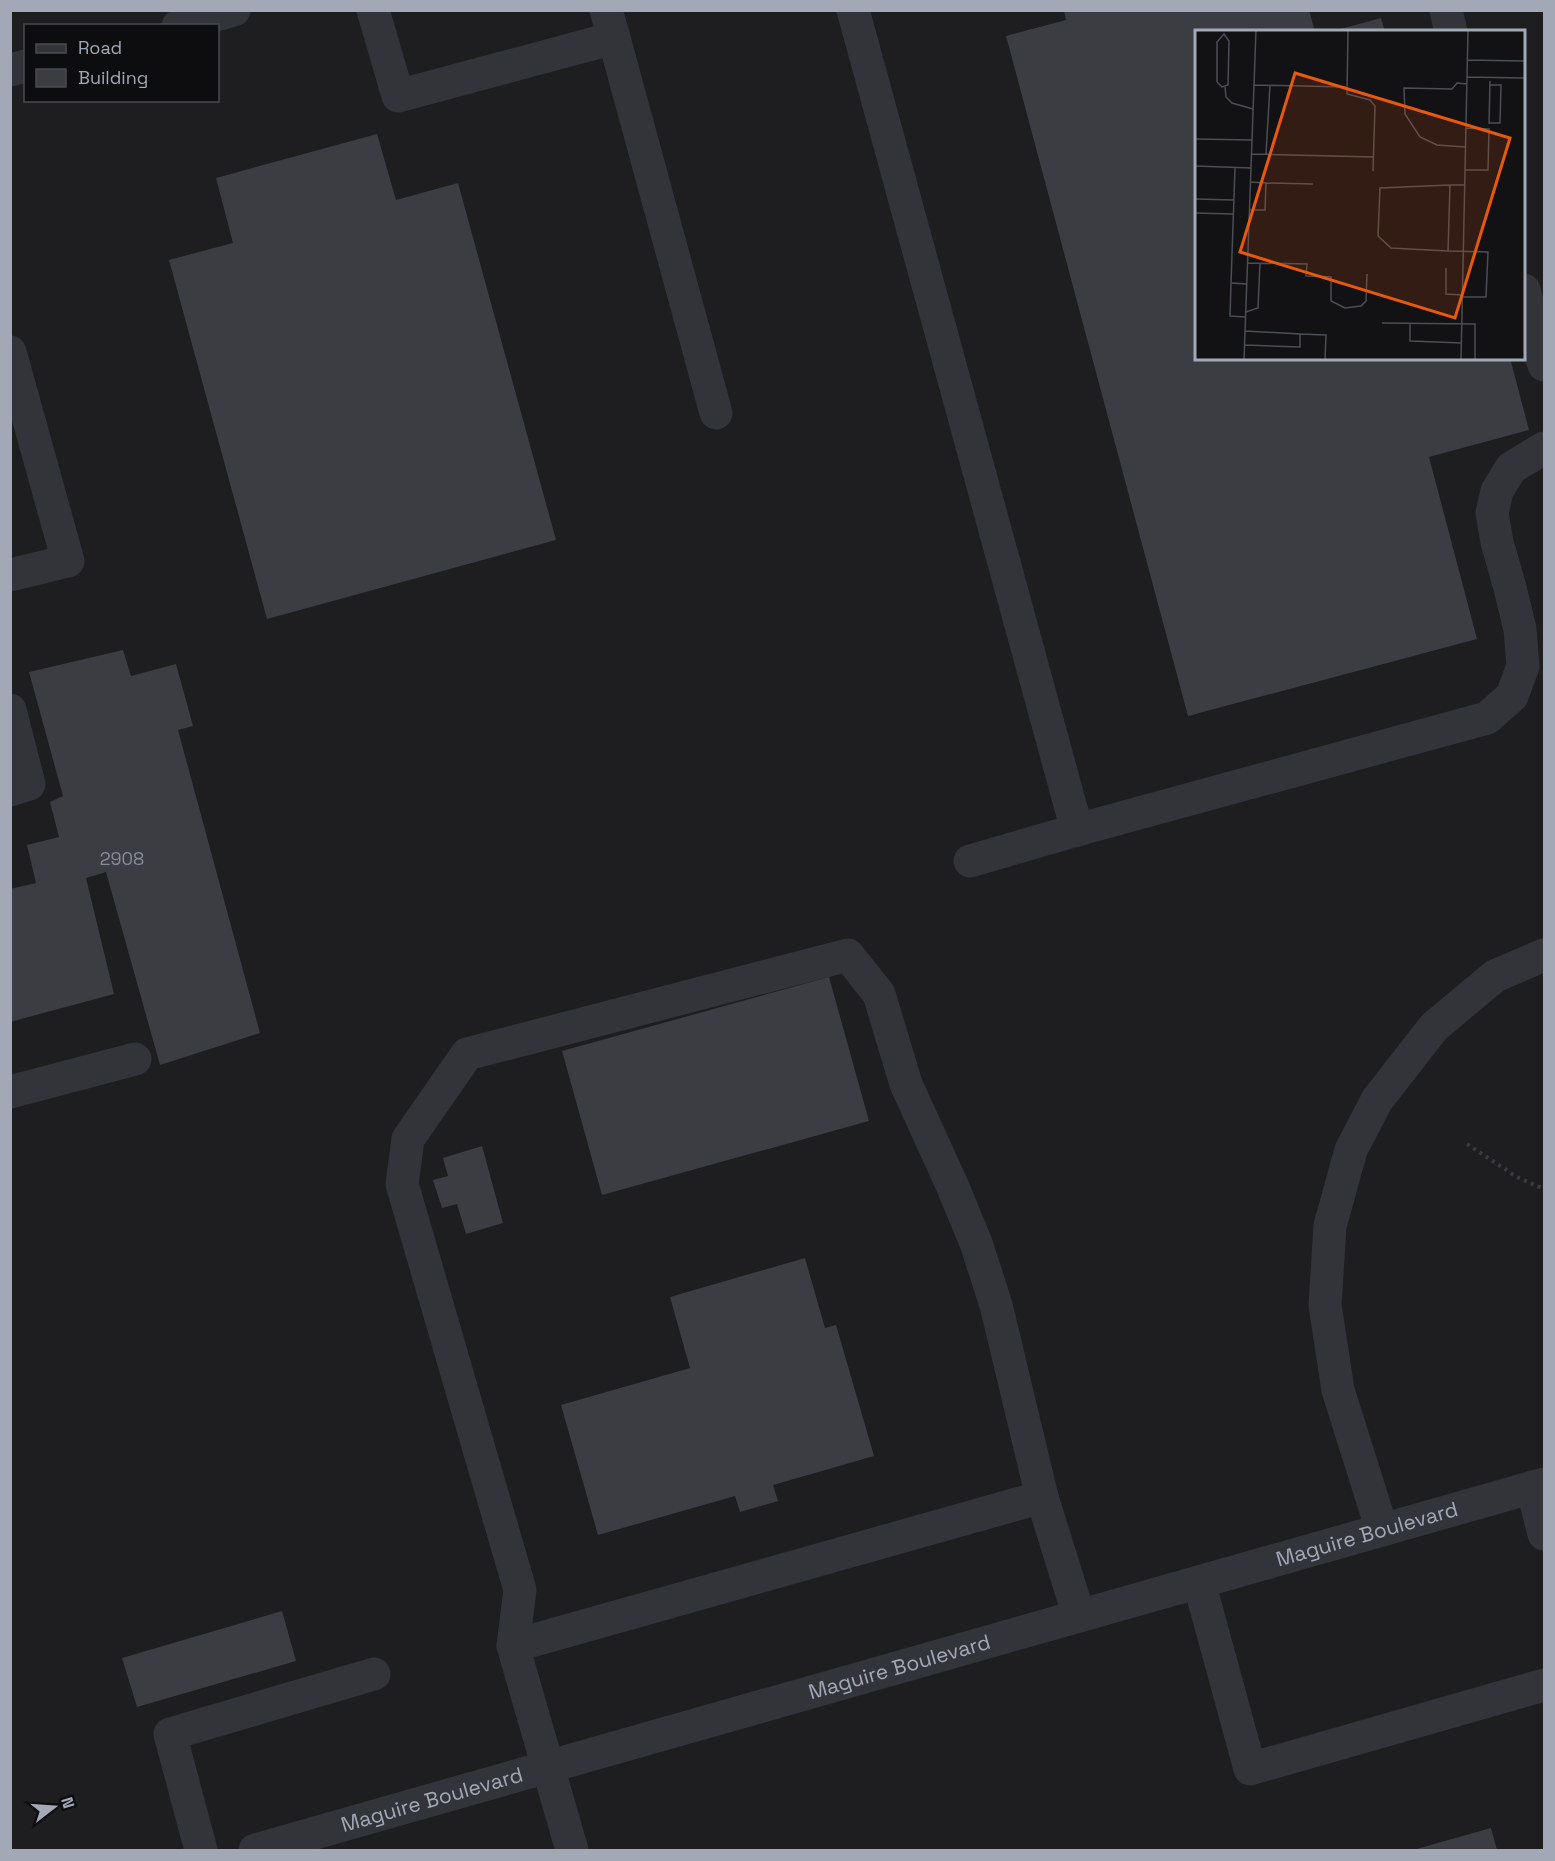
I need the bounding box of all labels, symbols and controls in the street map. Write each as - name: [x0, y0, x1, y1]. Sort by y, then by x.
- legend: [24, 24, 219, 102]
- inset map: [1195, 30, 1525, 360]
- text: Road: [78, 36, 122, 59]
- text: Building: [78, 66, 148, 89]
- house number: 2908: [100, 847, 144, 870]
- street label: Maguire Boulevard: [1273, 1495, 1461, 1572]
- street label: Maguire Boulevard: [805, 1628, 993, 1705]
- street label: Maguire Boulevard: [338, 1761, 526, 1838]
- north arrow: [24, 1777, 84, 1837]
- text: N: [56, 1795, 79, 1811]

